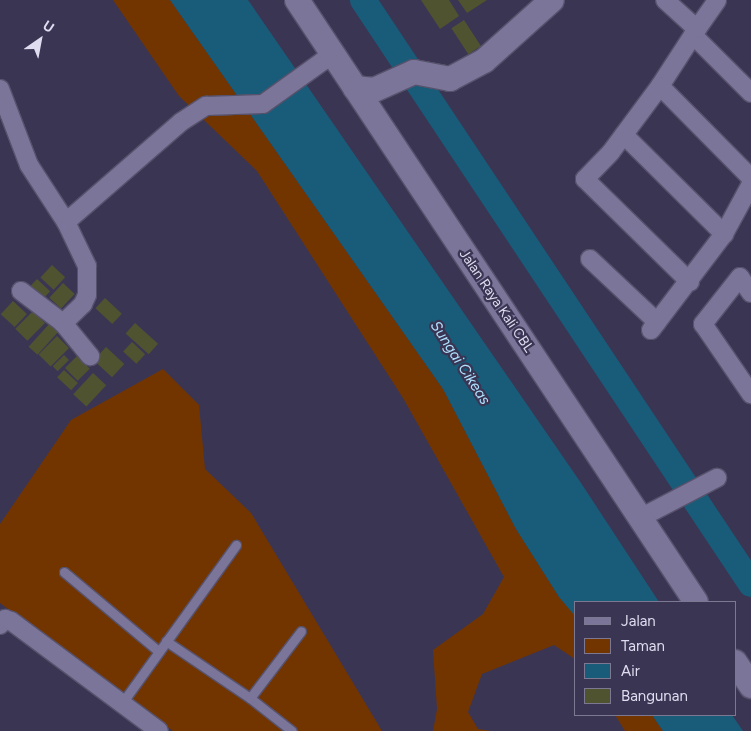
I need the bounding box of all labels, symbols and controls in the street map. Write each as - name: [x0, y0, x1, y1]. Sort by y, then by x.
- north arrow: [15, 15, 65, 65]
- text: U: [40, 17, 57, 37]
- street label: Jalan Raya Kali CBL: [455, 246, 537, 356]
- water label: Sungai Cikeas: [426, 318, 494, 408]
- legend: [574, 601, 736, 716]
- text: Jalan: [621, 612, 656, 630]
- text: Taman: [621, 637, 665, 655]
- text: Air: [621, 662, 640, 680]
- text: Bangunan: [621, 687, 688, 705]

